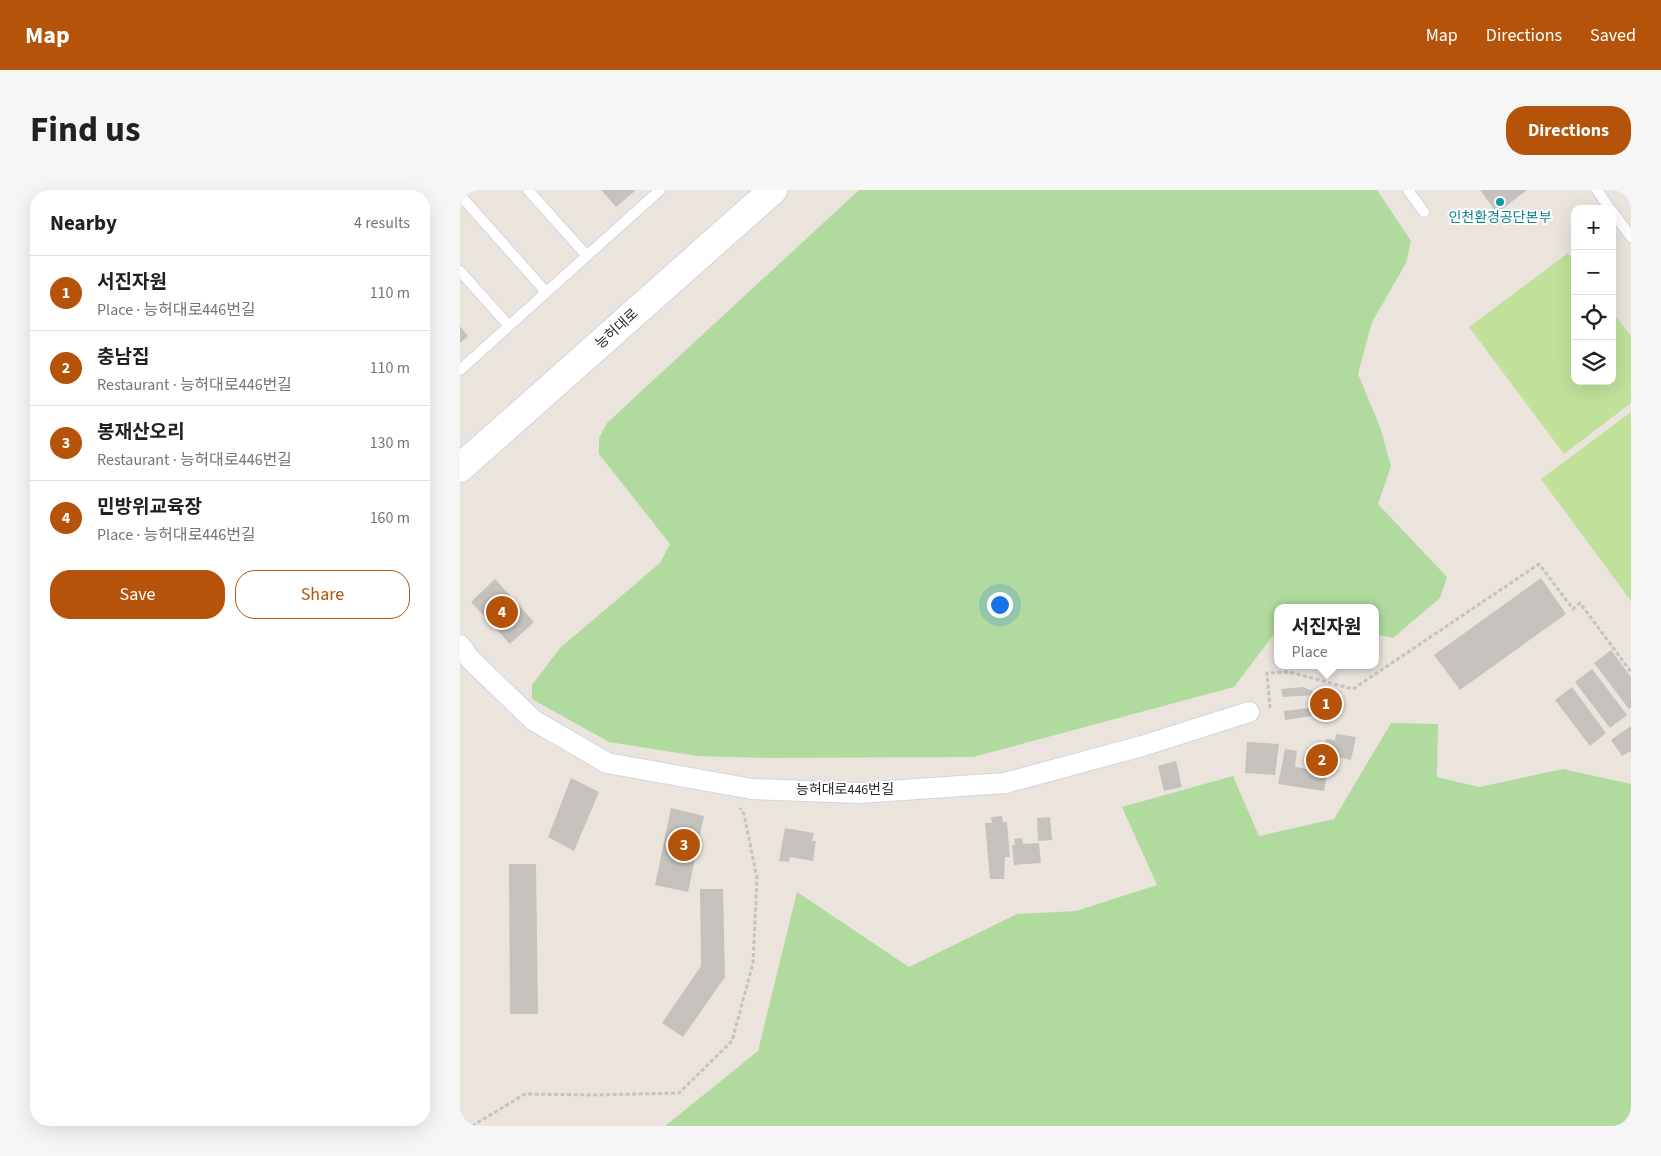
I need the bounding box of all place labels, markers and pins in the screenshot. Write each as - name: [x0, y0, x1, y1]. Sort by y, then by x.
- marker: 인천환경공단본부: [1494, 196, 1506, 208]
- place label: 인천환경공단본부: [1448, 208, 1552, 228]
- pin: 4: [486, 593, 518, 631]
- pin: 1: [1310, 685, 1342, 723]
- pin: 2: [1306, 741, 1338, 779]
- pin: 3: [668, 826, 700, 864]

